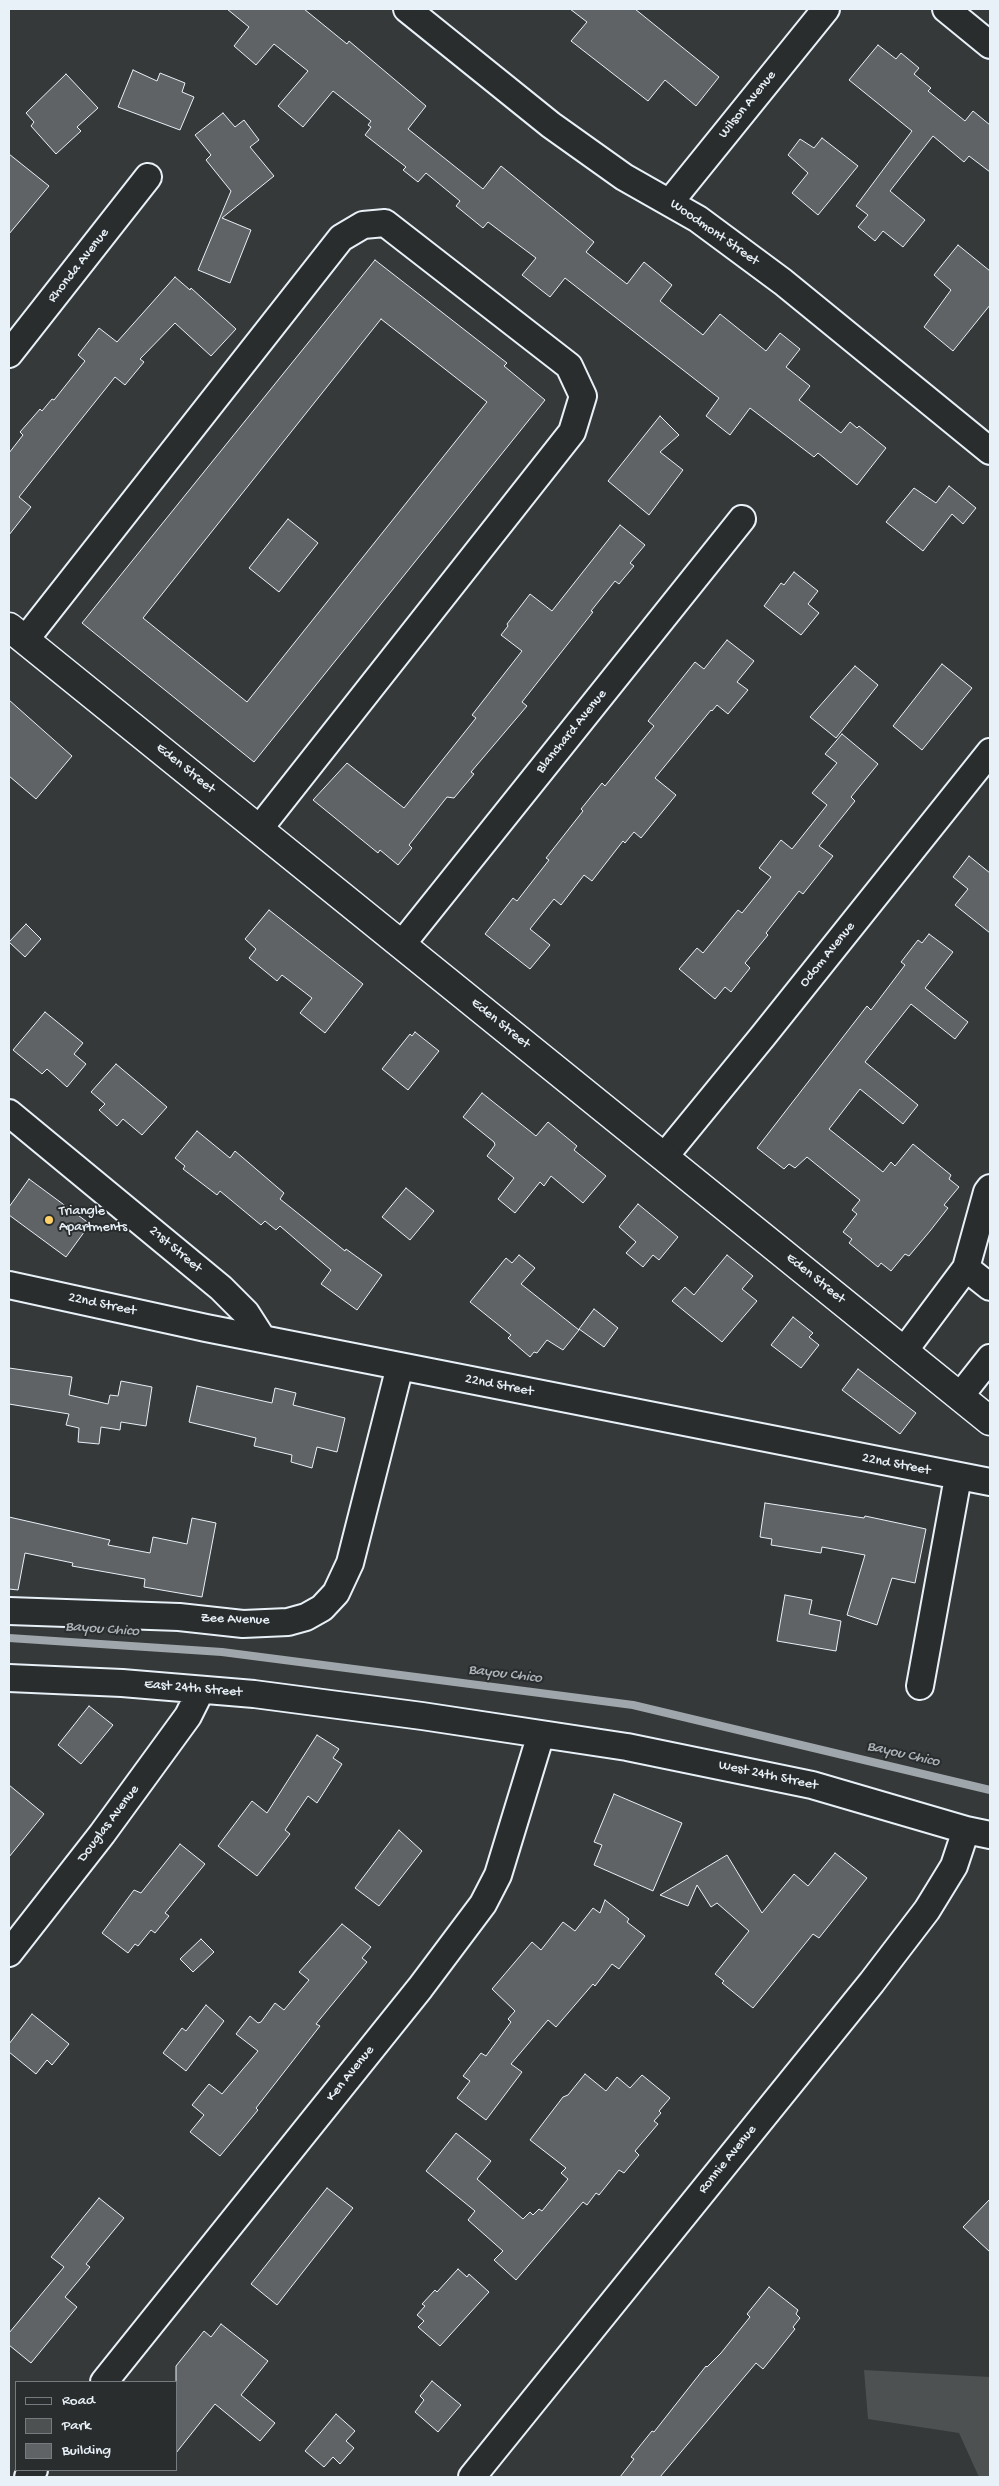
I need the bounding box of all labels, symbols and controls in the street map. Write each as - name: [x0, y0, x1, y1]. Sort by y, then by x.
- street label: Wilson Avenue: [716, 68, 780, 142]
- street label: Woodmont Street: [666, 196, 762, 270]
- street label: Rhonda Avenue: [45, 225, 113, 307]
- street label: Blanchard Avenue: [533, 687, 611, 777]
- street label: Eden Street: [152, 740, 218, 798]
- street label: Odom Avenue: [797, 919, 859, 991]
- street label: Eden Street: [467, 995, 533, 1053]
- place label: Triangle Apartments: [59, 1204, 127, 1236]
- marker: Triangle Apartments: [43, 1214, 55, 1226]
- street label: 21st Street: [145, 1223, 205, 1277]
- street label: Eden Street: [782, 1250, 848, 1308]
- street label: 22nd Street: [66, 1290, 138, 1320]
- street label: 22nd Street: [463, 1371, 535, 1401]
- street label: 22nd Street: [860, 1450, 932, 1480]
- street label: Zee Avenue: [200, 1610, 270, 1630]
- water label: Bayou Chico: [64, 1618, 140, 1642]
- water label: Bayou Chico: [467, 1662, 543, 1688]
- street label: East 24th Street: [143, 1676, 243, 1702]
- water label: Bayou Chico: [865, 1738, 941, 1772]
- street label: West 24th Street: [717, 1757, 819, 1795]
- street label: Douglas Avenue: [75, 1782, 143, 1866]
- street label: Ken Avenue: [323, 2043, 379, 2105]
- street label: Ronnie Avenue: [695, 2122, 761, 2198]
- legend: [15, 2381, 178, 2471]
- text: Road: [62, 2392, 95, 2410]
- text: Park: [62, 2417, 91, 2435]
- text: Building: [62, 2442, 111, 2460]

